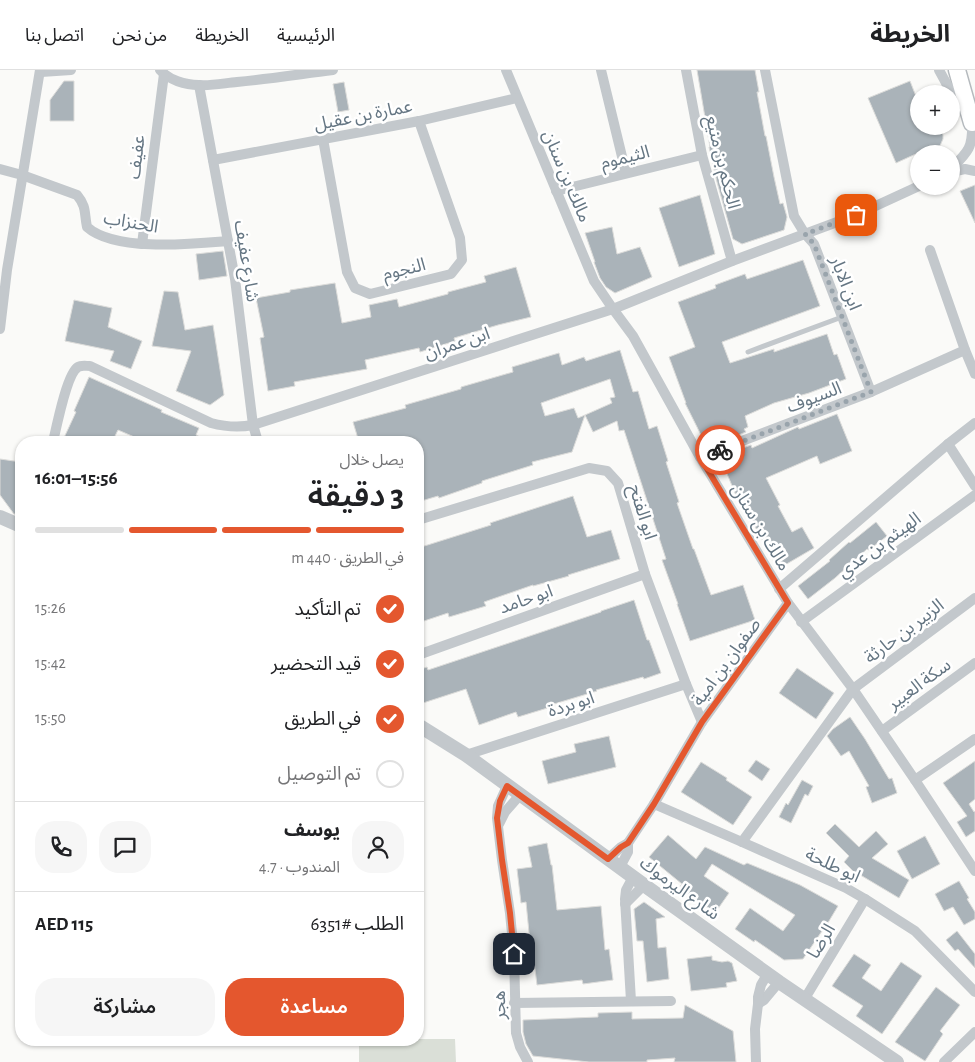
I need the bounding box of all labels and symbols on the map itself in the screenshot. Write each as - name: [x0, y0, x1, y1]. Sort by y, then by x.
- street label: عمارة بن عقيل: [313, 98, 414, 135]
- street label: الحكم بن منيع: [698, 114, 742, 212]
- street label: مالك بن سنان: [538, 128, 593, 225]
- street label: عفيف: [125, 134, 149, 180]
- street label: الثيموم: [599, 143, 653, 177]
- pin: [835, 194, 877, 236]
- street label: الحنزاب: [102, 209, 160, 238]
- street label: شارع عفيف: [227, 219, 261, 304]
- street label: ابن الابار: [825, 253, 864, 313]
- street label: النجوم: [381, 256, 429, 288]
- street label: ابن عمران: [422, 325, 493, 364]
- street label: السيوف: [784, 379, 845, 418]
- courier: [695, 425, 745, 475]
- street label: مالك بن سنان: [726, 481, 793, 575]
- street label: ابو الفتح: [622, 482, 659, 543]
- street label: الهيثم بن عدي: [835, 510, 926, 584]
- street label: ابو حامد: [497, 582, 556, 618]
- street label: الزبير بن حارثة: [862, 596, 948, 668]
- street label: صفوان بن امية: [689, 615, 765, 710]
- street label: سكة العبير: [884, 656, 955, 715]
- street label: ابو بردة: [546, 689, 597, 722]
- street label: ابو طلحة: [802, 845, 863, 887]
- street label: شارع اليرموك: [634, 854, 723, 927]
- street label: الرضا: [805, 921, 840, 963]
- pin: [493, 933, 535, 975]
- street label: هجر: [491, 990, 510, 1021]

